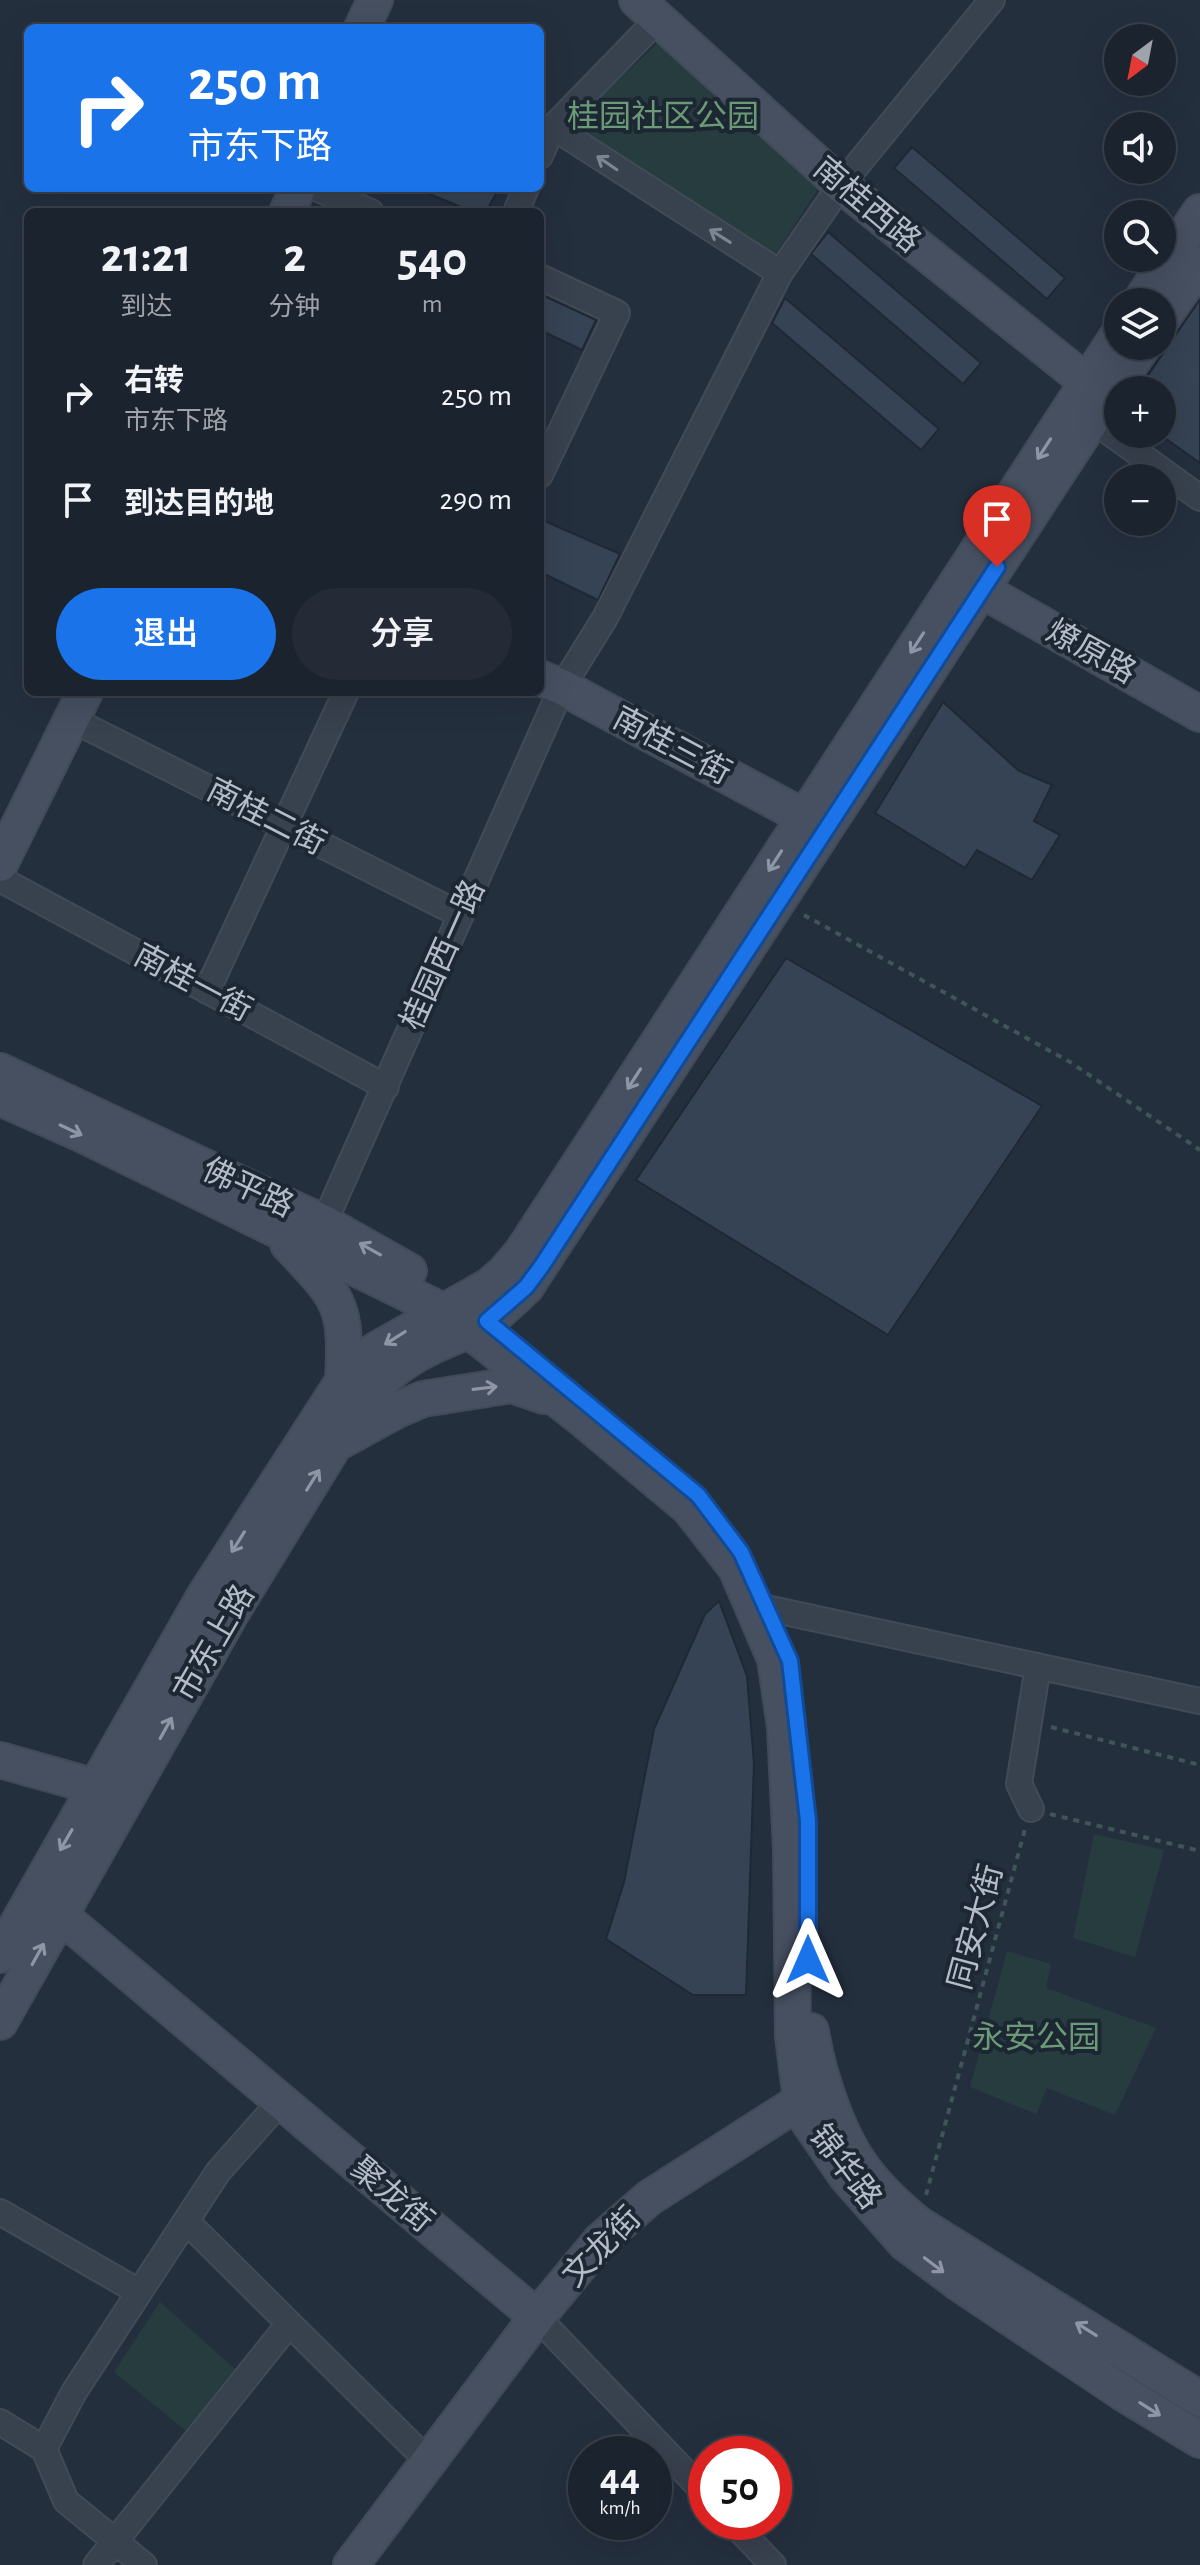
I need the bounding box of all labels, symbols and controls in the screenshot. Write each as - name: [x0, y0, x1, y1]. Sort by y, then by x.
- north arrow: [1104, 24, 1176, 96]
- map controls: [1104, 24, 1176, 536]
- text: 250 m: [188, 54, 321, 110]
- icon: right: [56, 56, 160, 160]
- park label: 桂园社区公园: [567, 99, 759, 133]
- button: sound: [1104, 112, 1176, 184]
- text: 市东下路: [188, 129, 332, 165]
- street label: 南桂西路: [808, 150, 928, 258]
- one-way arrow: [596, 155, 619, 171]
- button: search: [1104, 200, 1176, 272]
- one-way arrow: [710, 228, 732, 245]
- text: 21:21: [101, 233, 192, 281]
- text: 2: [283, 233, 306, 281]
- text: 540: [397, 237, 467, 285]
- button: layers: [1104, 288, 1176, 360]
- text: m: [422, 291, 443, 317]
- text: 到达: [120, 294, 172, 320]
- text: 分钟: [268, 294, 320, 320]
- text: 右转: [124, 366, 184, 396]
- icon: right: [56, 374, 100, 418]
- button: +: [1104, 376, 1176, 448]
- text: 250 m: [441, 381, 512, 411]
- text: 市东下路: [124, 408, 228, 434]
- one-way arrow: [1035, 437, 1052, 459]
- button: −: [1104, 464, 1176, 536]
- icon: arrive: [56, 478, 100, 522]
- text: 290 m: [439, 485, 512, 515]
- pin: [963, 485, 1031, 567]
- text: 到达目的地: [124, 489, 274, 519]
- icon: arrive: [975, 497, 1019, 541]
- button: 退出: [56, 588, 276, 680]
- button: 分享: [292, 588, 512, 680]
- street label: 燎原路: [1041, 613, 1142, 689]
- one-way arrow: [909, 631, 925, 654]
- street label: 南桂三街: [608, 700, 737, 790]
- street label: 南桂二街: [202, 772, 331, 860]
- one-way arrow: [767, 849, 784, 871]
- street label: 桂园西一路: [394, 875, 490, 1035]
- street label: 南桂一街: [129, 937, 258, 1027]
- one-way arrow: [626, 1067, 642, 1090]
- one-way arrow: [59, 1123, 83, 1138]
- street label: 佛平路: [198, 1151, 299, 1223]
- one-way arrow: [359, 1241, 383, 1257]
- one-way arrow: [384, 1331, 407, 1347]
- one-way arrow: [471, 1380, 497, 1395]
- one-way arrow: [305, 1469, 321, 1492]
- one-way arrow: [230, 1530, 246, 1553]
- street label: 市东上路: [166, 1579, 260, 1706]
- one-way arrow: [159, 1716, 174, 1740]
- one-way arrow: [58, 1828, 74, 1851]
- street label: 同安大街: [943, 1861, 1008, 1993]
- position arrow: [766, 1918, 850, 2002]
- one-way arrow: [30, 1943, 46, 1966]
- park label: 永安公园: [972, 2021, 1100, 2054]
- street label: 锦华路: [803, 2118, 888, 2215]
- street label: 聚龙街: [345, 2151, 440, 2238]
- street label: 文龙街: [556, 2200, 647, 2293]
- one-way arrow: [922, 2256, 944, 2273]
- one-way arrow: [1075, 2320, 1098, 2336]
- one-way arrow: [1138, 2401, 1161, 2417]
- speed limit sign: 50: [688, 2436, 792, 2540]
- text: 44: [600, 2458, 640, 2498]
- text: km/h: [599, 2498, 641, 2518]

